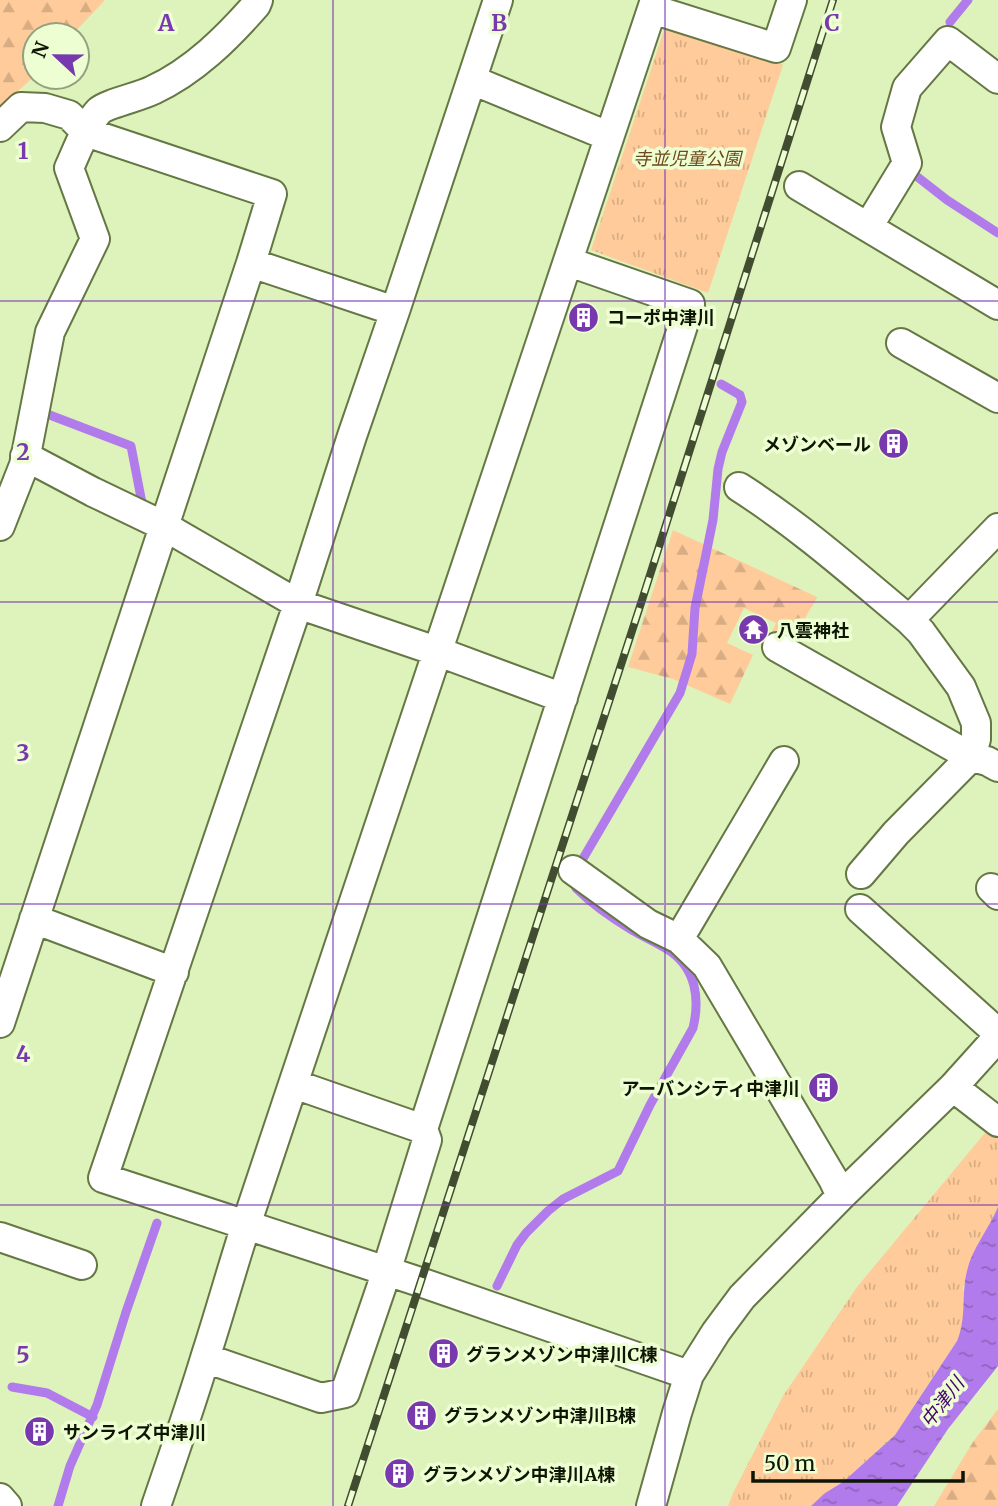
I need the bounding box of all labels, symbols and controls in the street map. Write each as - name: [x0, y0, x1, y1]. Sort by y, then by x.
- text: A: [157, 8, 175, 37]
- text: B: [491, 8, 507, 37]
- text: C: [824, 8, 840, 37]
- north arrow: [21, 21, 91, 91]
- text: N: [26, 38, 54, 61]
- text: 1: [18, 136, 29, 165]
- park label: 寺並児童公園: [633, 147, 744, 170]
- building icon: コーポ中津川: [567, 300, 601, 334]
- place label: コーポ中津川: [607, 306, 715, 329]
- building icon: メゾンベール: [877, 427, 911, 461]
- place label: メゾンベール: [763, 433, 871, 456]
- text: 2: [16, 437, 30, 466]
- temple icon: 八雲神社: [737, 613, 771, 647]
- place label: 八雲神社: [777, 619, 849, 642]
- text: 3: [16, 738, 30, 767]
- text: 4: [16, 1039, 31, 1068]
- building icon: アーバンシティ中津川: [806, 1071, 840, 1105]
- place label: アーバンシティ中津川: [621, 1077, 800, 1100]
- building icon: グランメゾン中津川C棟: [426, 1337, 460, 1371]
- text: 5: [16, 1340, 30, 1369]
- place label: グランメゾン中津川C棟: [466, 1343, 657, 1366]
- water label: 中津川: [915, 1371, 970, 1432]
- building icon: グランメゾン中津川B棟: [404, 1398, 438, 1432]
- place label: グランメゾン中津川B棟: [444, 1404, 636, 1427]
- building icon: サンライズ中津川: [23, 1415, 57, 1449]
- place label: サンライズ中津川: [63, 1421, 206, 1444]
- scale bar: [753, 1440, 963, 1484]
- text: 50 m: [764, 1450, 815, 1477]
- building icon: グランメゾン中津川A棟: [383, 1457, 417, 1491]
- place label: グランメゾン中津川A棟: [423, 1463, 615, 1486]

